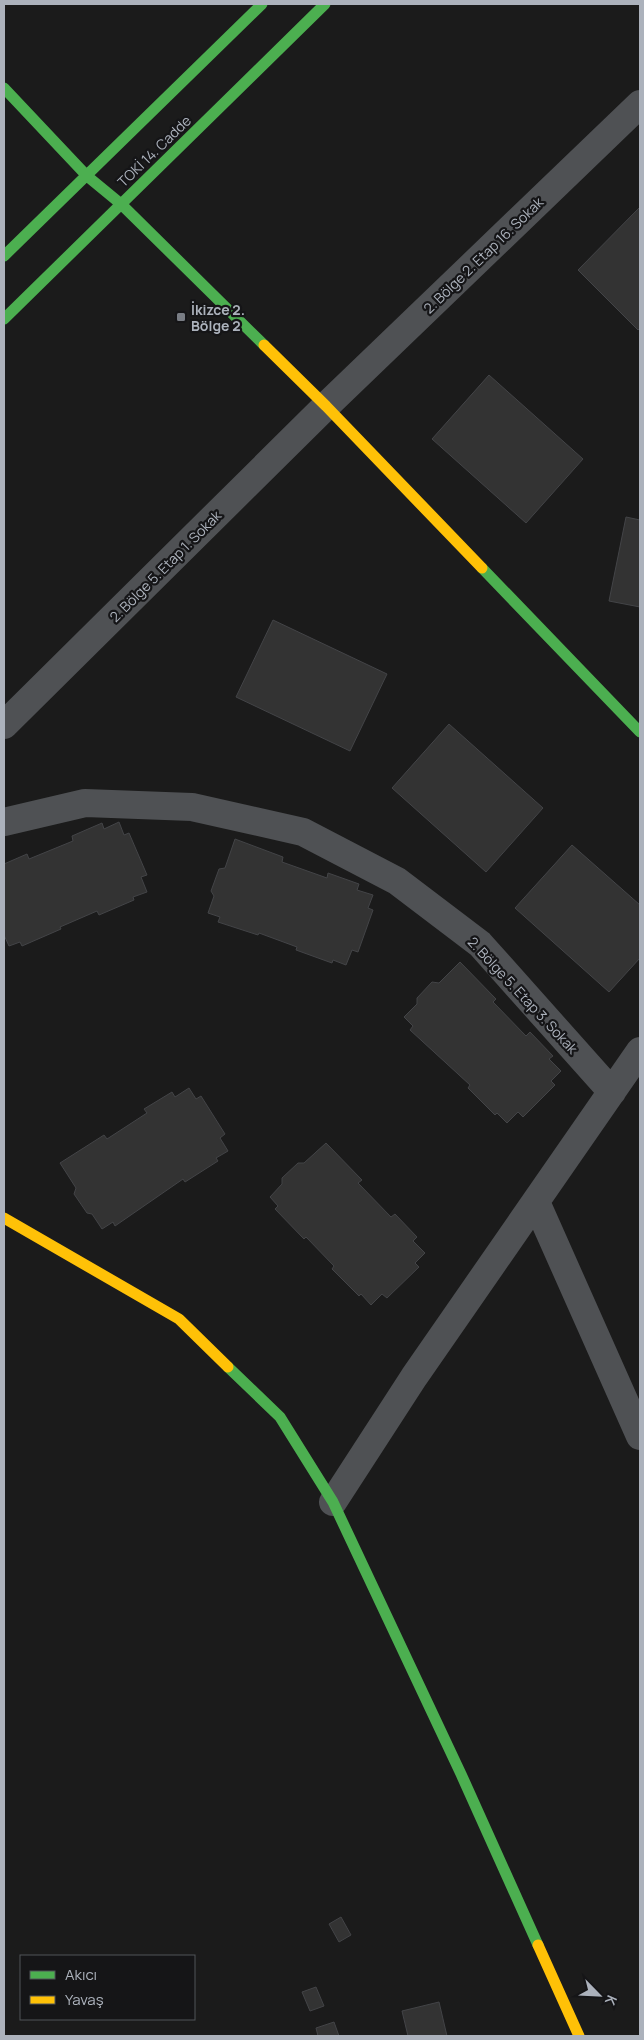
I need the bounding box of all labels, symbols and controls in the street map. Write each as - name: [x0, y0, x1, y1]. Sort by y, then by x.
- street label: TOKİ 14. Cadde: [113, 111, 195, 191]
- street label: 2. Bölge 2. Etap 16. Sokak: [419, 192, 548, 317]
- place label: İkizce 2. Bölge 2: [191, 300, 245, 335]
- marker: İkizce 2. Bölge 2: [175, 311, 187, 323]
- street label: 2. Bölge 5. Etap 1. Sokak: [105, 505, 226, 626]
- street label: 2. Bölge 5. Etap 3. Sokak: [464, 932, 583, 1058]
- legend: [20, 1955, 195, 2020]
- text: Akıcı: [65, 1964, 97, 1985]
- north arrow: [574, 1970, 624, 2020]
- text: Yavaş: [65, 1989, 104, 2010]
- text: K: [600, 1992, 622, 2009]

